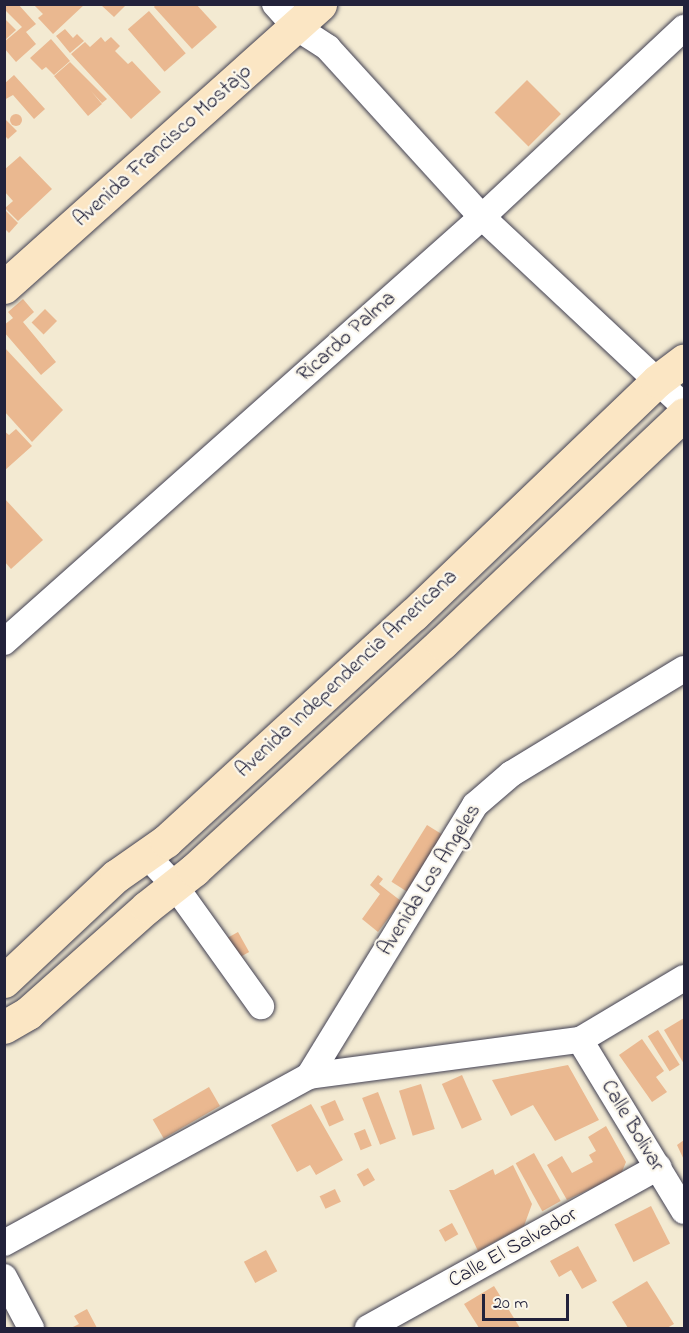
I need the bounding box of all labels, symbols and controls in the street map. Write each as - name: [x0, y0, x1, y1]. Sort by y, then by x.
- street label: Avenida Francisco Mostajo: [69, 59, 257, 233]
- street label: Ricardo Palma: [293, 286, 401, 388]
- street label: Avenida Independencia Americana: [231, 565, 463, 783]
- street label: Avenida Los Angeles: [373, 800, 487, 960]
- street label: Calle Bolivar: [595, 1076, 669, 1176]
- street label: Calle El Salvador: [444, 1202, 582, 1294]
- scale bar: [485, 1282, 572, 1320]
- text: 20 m: [493, 1291, 528, 1317]

